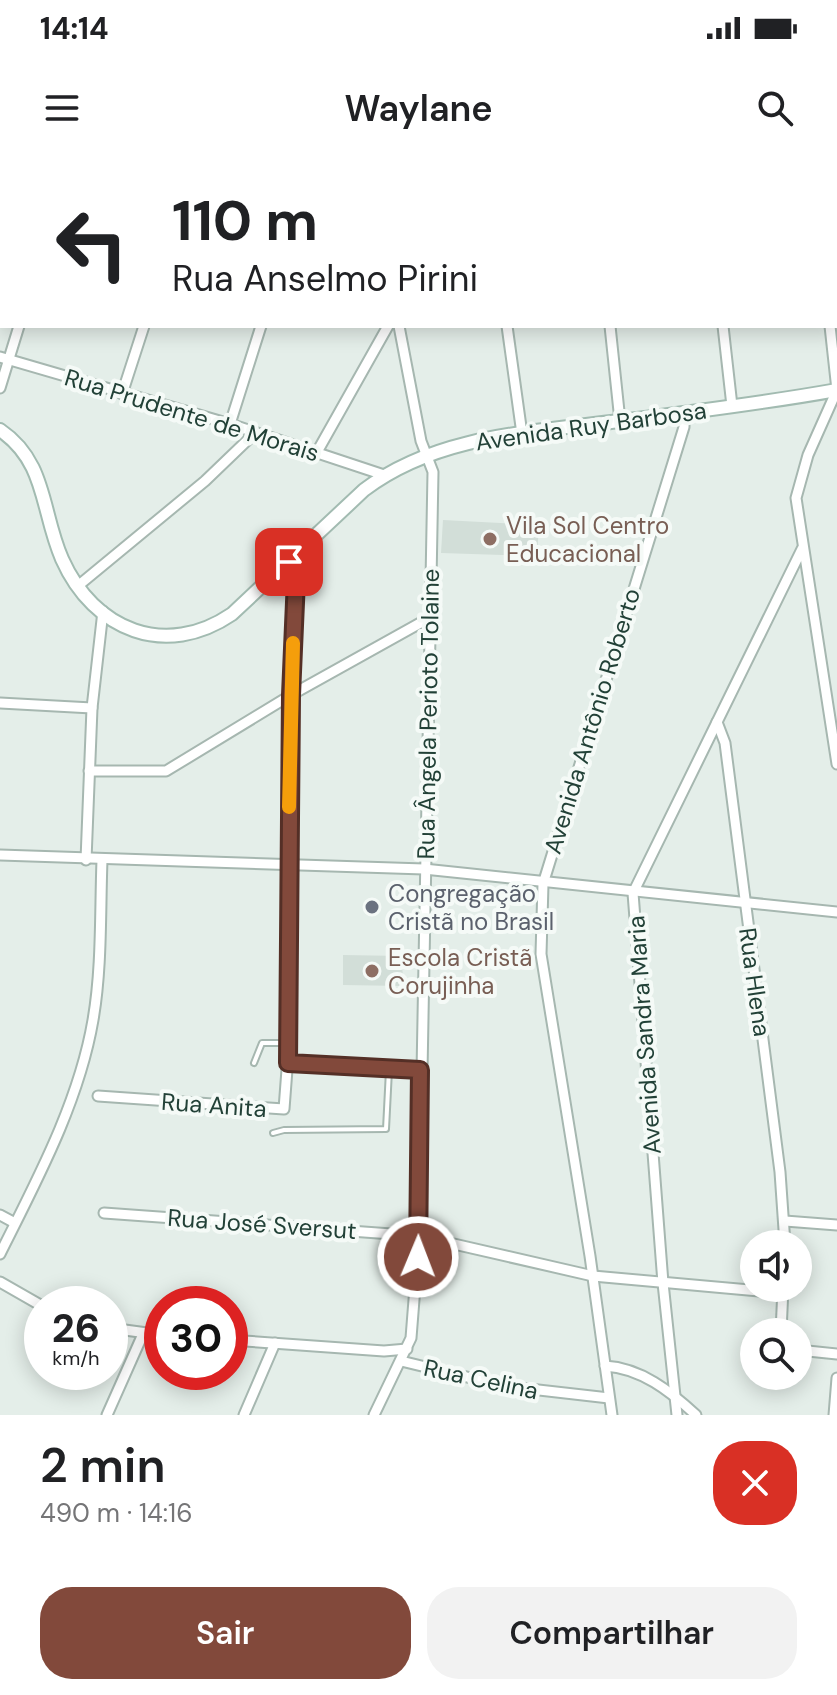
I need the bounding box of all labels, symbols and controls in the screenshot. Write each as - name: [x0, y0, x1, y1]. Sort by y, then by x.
- text: 14:14: [40, 9, 108, 48]
- text: Waylane: [344, 85, 493, 132]
- icon: menu: [40, 86, 84, 130]
- icon: search: [753, 86, 797, 130]
- text: 110 m: [172, 184, 318, 257]
- icon: left: [40, 192, 144, 296]
- text: Rua Anselmo Pirini: [172, 255, 478, 302]
- street label: Rua Prudente de Morais: [61, 361, 323, 469]
- street label: Avenida Ruy Barbosa: [474, 394, 708, 458]
- place label: Vila Sol Centro Educacional: [506, 510, 669, 569]
- pin: [255, 528, 323, 596]
- marker: Vila Sol Centro Educacional: [481, 530, 499, 548]
- icon: arrive: [267, 540, 311, 584]
- street label: Rua Ângela Perioto Tolaine: [410, 568, 446, 860]
- street label: Avenida Antônio Roberto: [537, 584, 647, 858]
- place label: Congregação Cristã no Brasil: [388, 878, 554, 937]
- marker: Congregação Cristã no Brasil: [363, 898, 381, 916]
- street label: Avenida Sandra Maria: [620, 914, 668, 1156]
- street label: Rua Hlena: [732, 926, 778, 1038]
- place label: Escola Cristã Corujinha: [388, 942, 532, 1001]
- marker: Escola Cristã Corujinha: [363, 962, 381, 980]
- street label: Rua Anita: [160, 1086, 268, 1124]
- street label: Rua José Sversut: [166, 1202, 358, 1246]
- position arrow: [376, 1215, 460, 1299]
- map controls: [740, 1230, 812, 1390]
- button: sound: [740, 1230, 812, 1302]
- speed limit sign: 30: [144, 1286, 248, 1390]
- text: 26: [52, 1302, 100, 1354]
- button: search: [740, 1318, 812, 1390]
- text: km/h: [52, 1345, 100, 1371]
- street label: Rua Celina: [421, 1352, 541, 1406]
- text: 2 min: [40, 1434, 166, 1497]
- button: close: [713, 1441, 797, 1525]
- text: 490 m · 14:16: [40, 1496, 193, 1530]
- button: Sair: [40, 1587, 411, 1679]
- button: Compartilhar: [427, 1587, 797, 1679]

